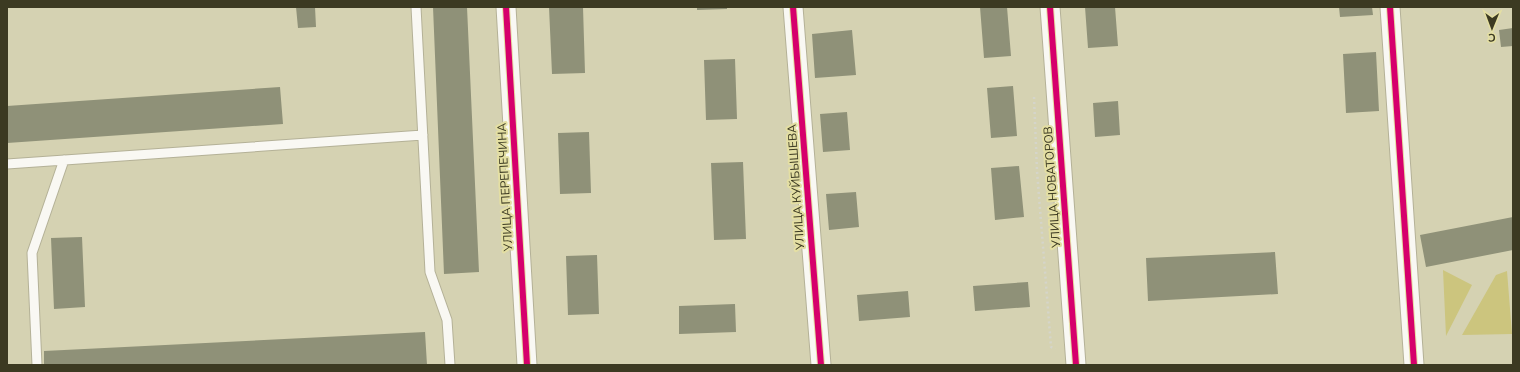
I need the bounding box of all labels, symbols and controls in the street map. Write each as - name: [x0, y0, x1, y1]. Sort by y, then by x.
- north arrow: [1472, 8, 1512, 48]
- text: С: [1487, 30, 1496, 45]
- street label: УЛИЦА ПЕРЕПЕЧИНА: [494, 122, 516, 253]
- street label: УЛИЦА КУЙБЫШЕВА: [784, 124, 808, 251]
- street label: УЛИЦА НОВАТОРОВ: [1040, 126, 1064, 249]

